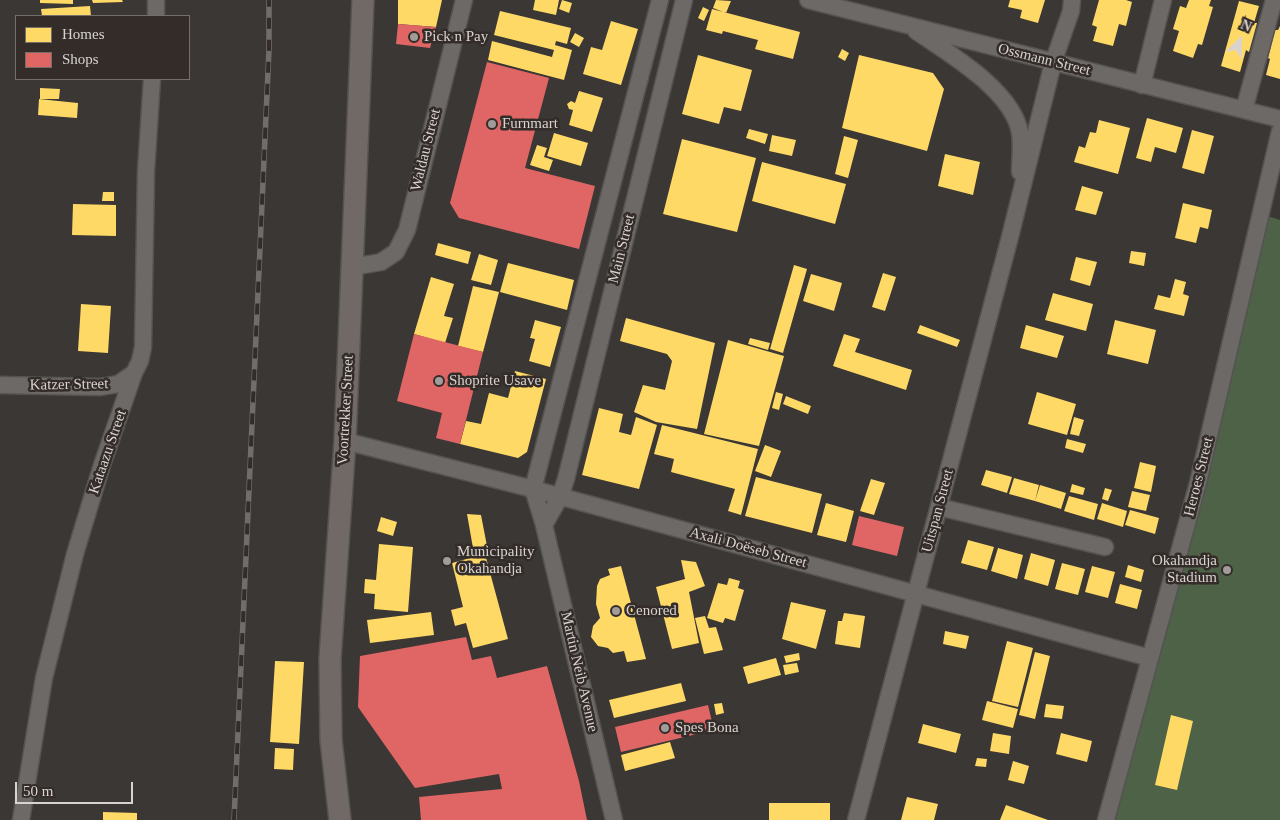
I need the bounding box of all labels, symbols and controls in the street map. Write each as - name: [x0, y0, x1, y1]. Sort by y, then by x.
- legend: [15, 15, 190, 80]
- north arrow: [1215, 15, 1265, 65]
- text: N: [1238, 17, 1254, 35]
- text: Homes: [62, 26, 105, 42]
- place label: Pick n Pay: [424, 28, 488, 46]
- marker: Pick n Pay: [408, 31, 420, 43]
- street label: Ossmann Street: [996, 40, 1092, 80]
- text: Shops: [62, 51, 99, 67]
- street label: Waldau Street: [407, 107, 445, 193]
- place label: Furnmart: [502, 115, 558, 133]
- marker: Furnmart: [486, 118, 498, 130]
- street label: Main Street: [605, 213, 639, 285]
- street label: Voortrekker Street: [334, 355, 358, 465]
- place label: Shoprite Usave: [449, 372, 541, 390]
- street label: Katzer Street: [29, 375, 109, 395]
- marker: Shoprite Usave: [433, 375, 445, 387]
- street label: Kataazu Street: [85, 408, 131, 496]
- street label: Heroes Street: [1180, 435, 1218, 519]
- street label: Uitspan Street: [918, 467, 958, 555]
- street label: Axali Doëseb Street: [687, 524, 809, 572]
- place label: Municipality Okahandja: [457, 543, 534, 578]
- place label: Okahandja Stadium: [1152, 552, 1217, 587]
- marker: Municipality Okahandja: [441, 555, 453, 567]
- marker: Okahandja Stadium: [1221, 564, 1233, 576]
- place label: Cenored: [626, 602, 677, 620]
- marker: Cenored: [610, 605, 622, 617]
- street label: Martin Neib Avenue: [556, 610, 602, 734]
- place label: Spes Bona: [675, 719, 739, 737]
- marker: Spes Bona: [659, 722, 671, 734]
- scale bar: [18, 772, 135, 804]
- text: 50 m: [23, 783, 53, 799]

